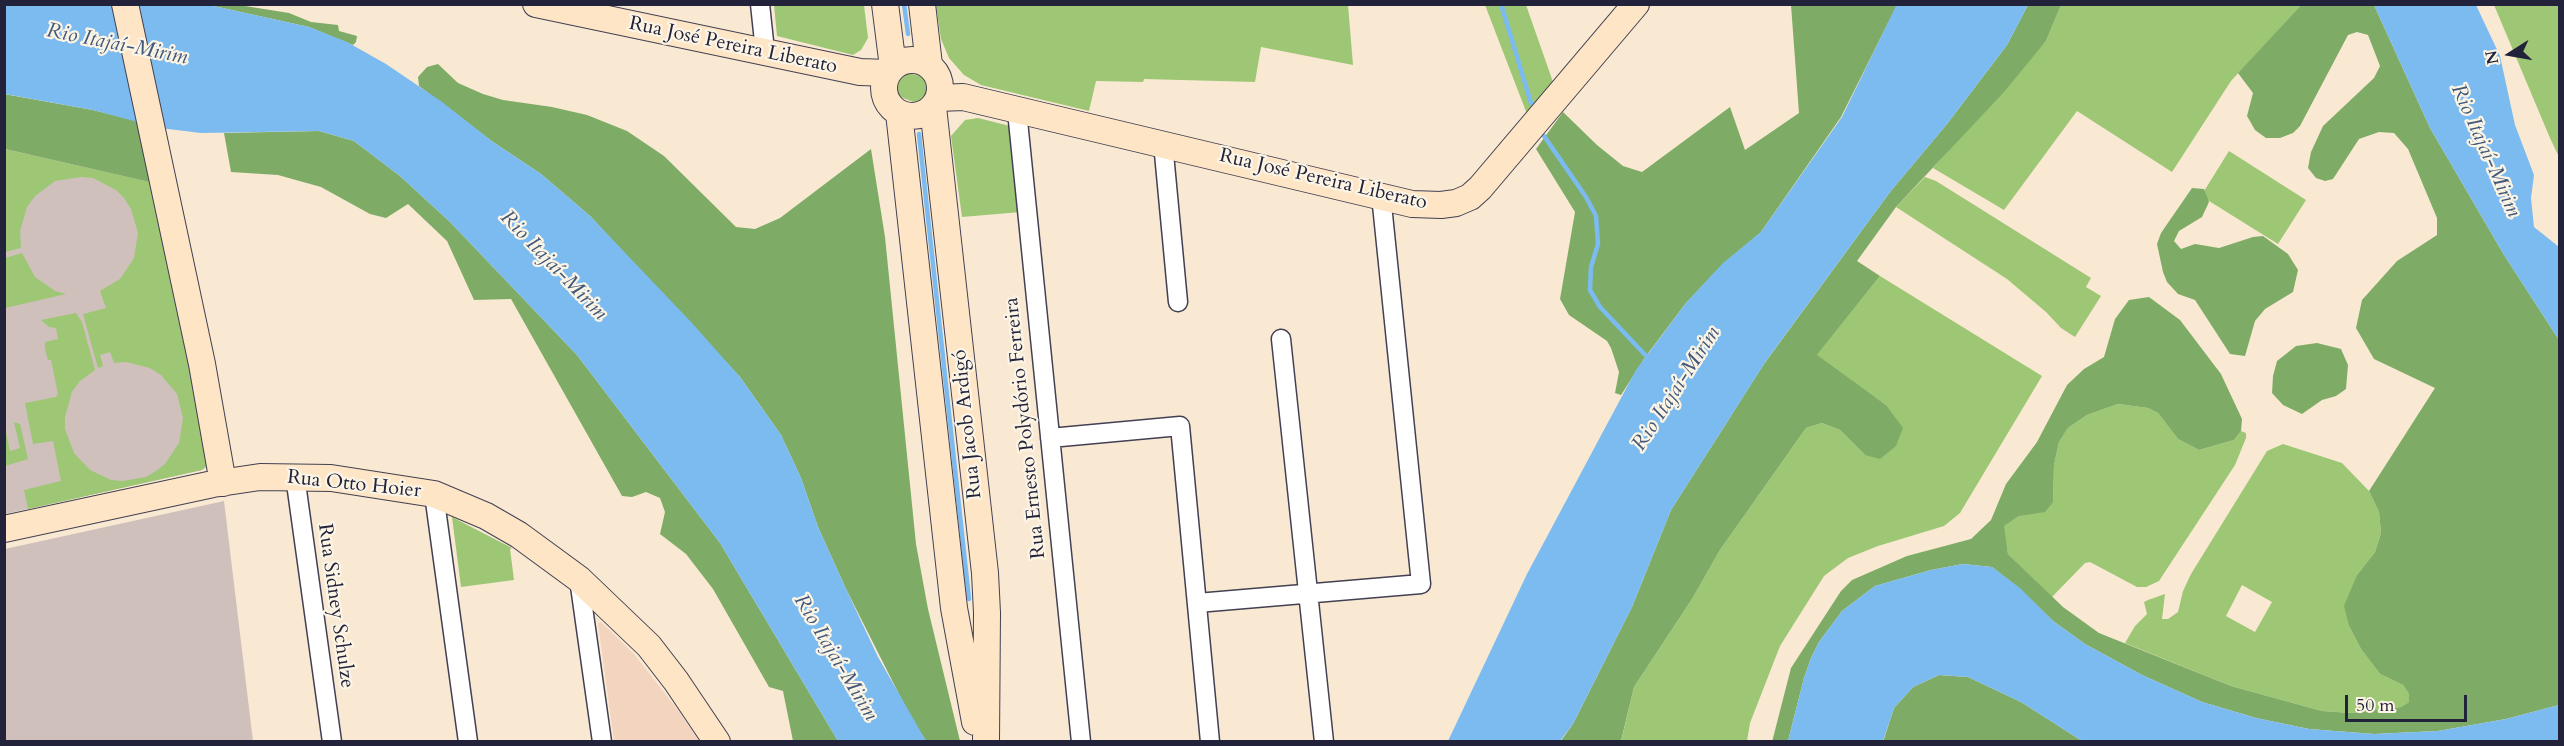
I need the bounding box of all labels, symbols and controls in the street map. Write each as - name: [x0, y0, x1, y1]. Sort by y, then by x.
- street label: Rua José Pereira Liberato: [627, 12, 839, 80]
- water label: Rio Itajaí-Mirim: [44, 19, 190, 71]
- north arrow: [2480, 24, 2540, 84]
- text: N: [2480, 49, 2504, 66]
- water label: Rio Itajaí-Mirim: [2444, 81, 2526, 221]
- street label: Rua José Pereira Liberato: [1217, 144, 1429, 216]
- water label: Rio Itajaí-Mirim: [494, 206, 612, 326]
- street label: Rua Ernesto Polydório Ferreira: [1000, 296, 1052, 560]
- water label: Rio Itajaí-Mirim: [1627, 322, 1727, 456]
- street label: Rua Jacob Ardigó: [948, 348, 988, 500]
- street label: Rua Otto Hoier: [286, 466, 422, 504]
- street label: Rua Sidney Schulze: [312, 522, 358, 690]
- water label: Rio Itajaí-Mirim: [787, 590, 883, 726]
- scale bar: [2348, 683, 2470, 721]
- text: 50 m: [2356, 693, 2395, 718]

